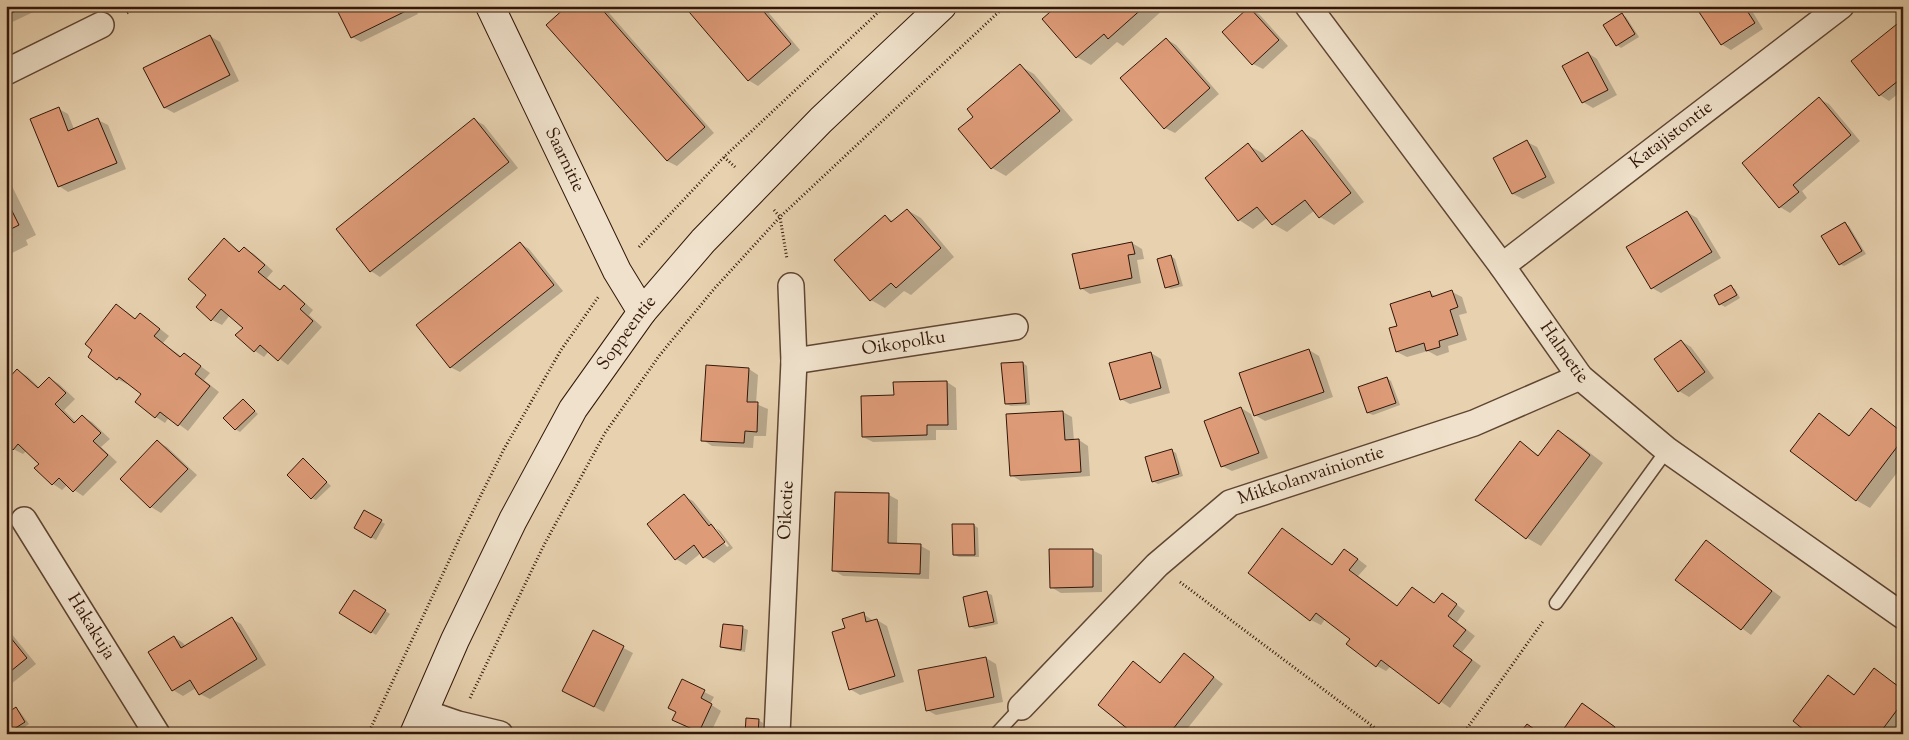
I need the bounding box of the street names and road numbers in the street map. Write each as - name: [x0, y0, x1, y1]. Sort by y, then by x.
- street label: Katajistontie: [1625, 95, 1719, 176]
- street label: Saarnitie: [537, 123, 591, 197]
- street label: Soppeentie: [591, 290, 663, 376]
- street label: Halmetie: [1532, 317, 1593, 391]
- street label: Oikopolku: [860, 325, 947, 363]
- street label: Mikkolanvainiontie: [1235, 440, 1388, 512]
- street label: Oikotie: [773, 480, 802, 540]
- street label: Hakakuja: [60, 589, 121, 665]

